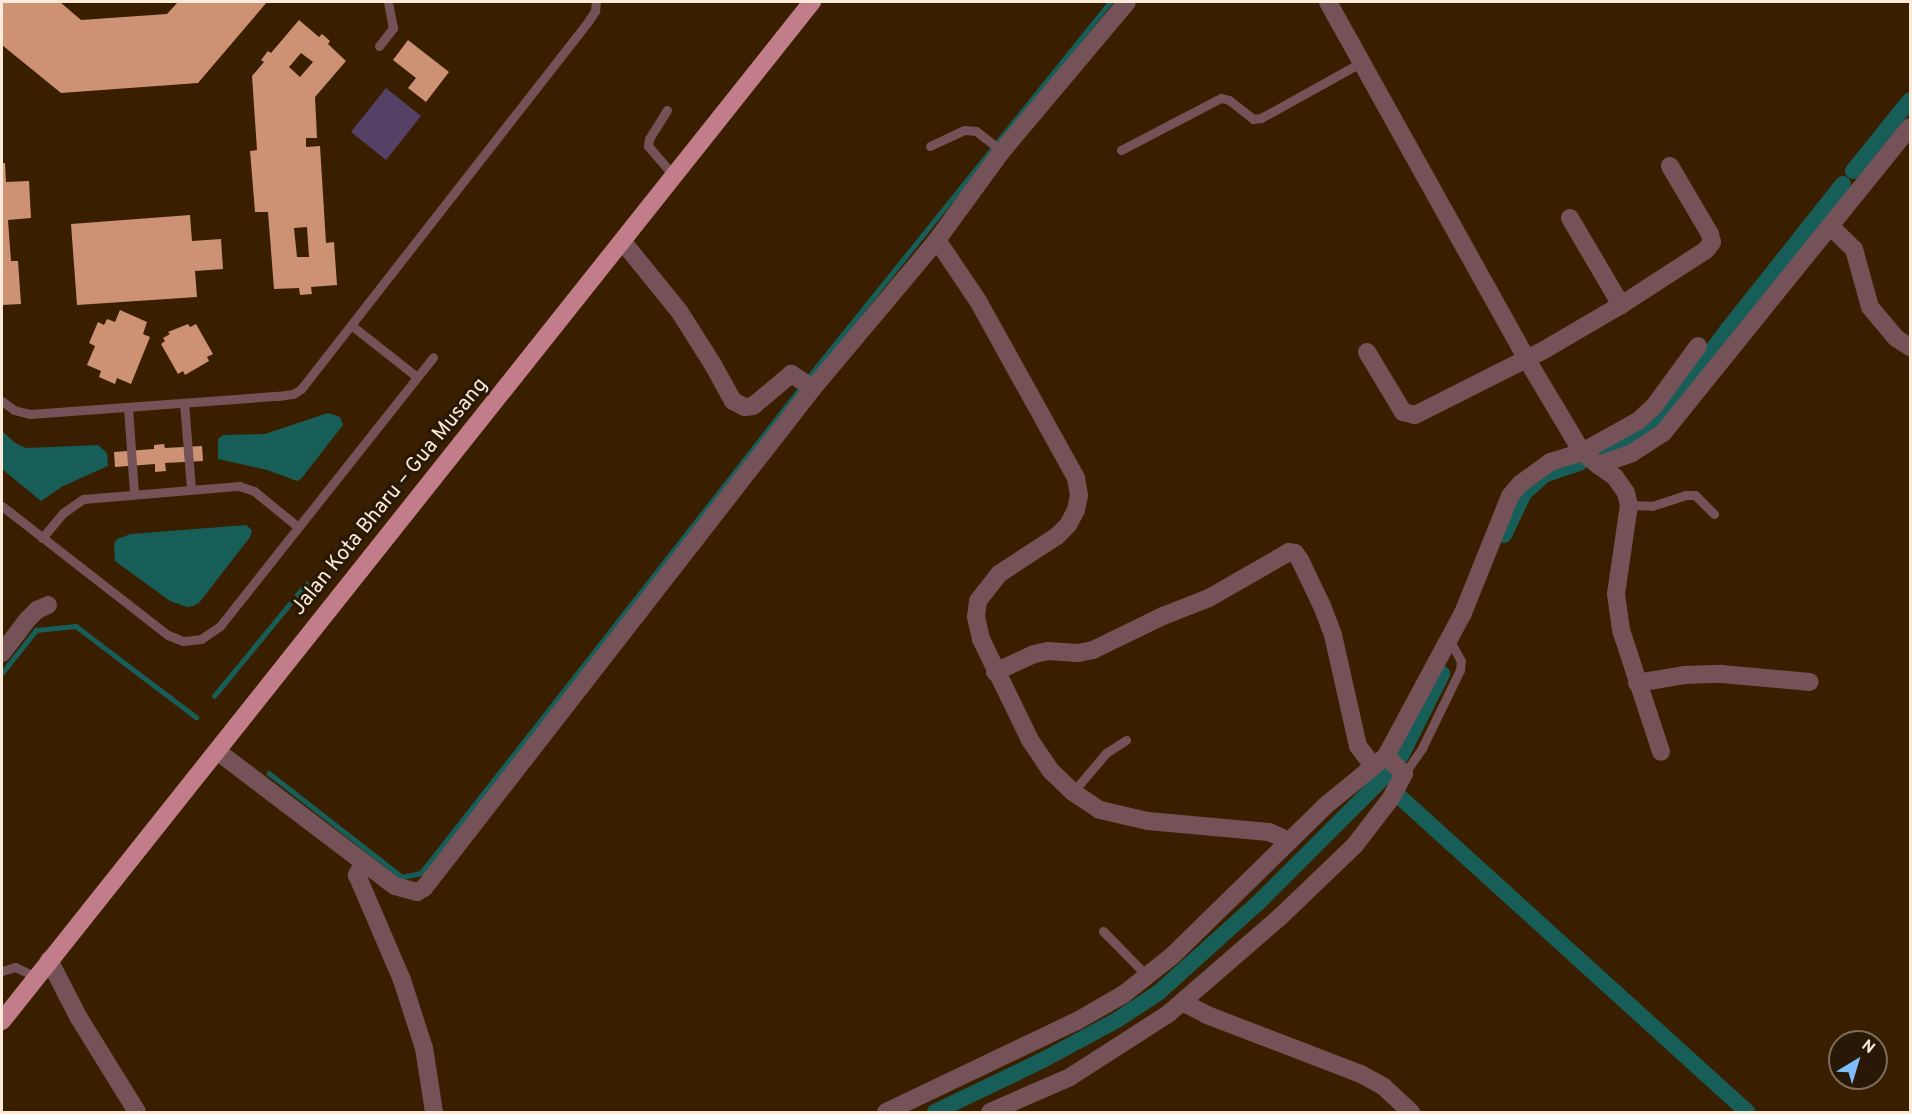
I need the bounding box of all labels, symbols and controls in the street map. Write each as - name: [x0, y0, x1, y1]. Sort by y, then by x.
- street label: Jalan Kota Bharu – Gua Musang: [286, 373, 494, 621]
- north arrow: [1828, 1030, 1888, 1090]
- text: N: [1857, 1036, 1879, 1059]

